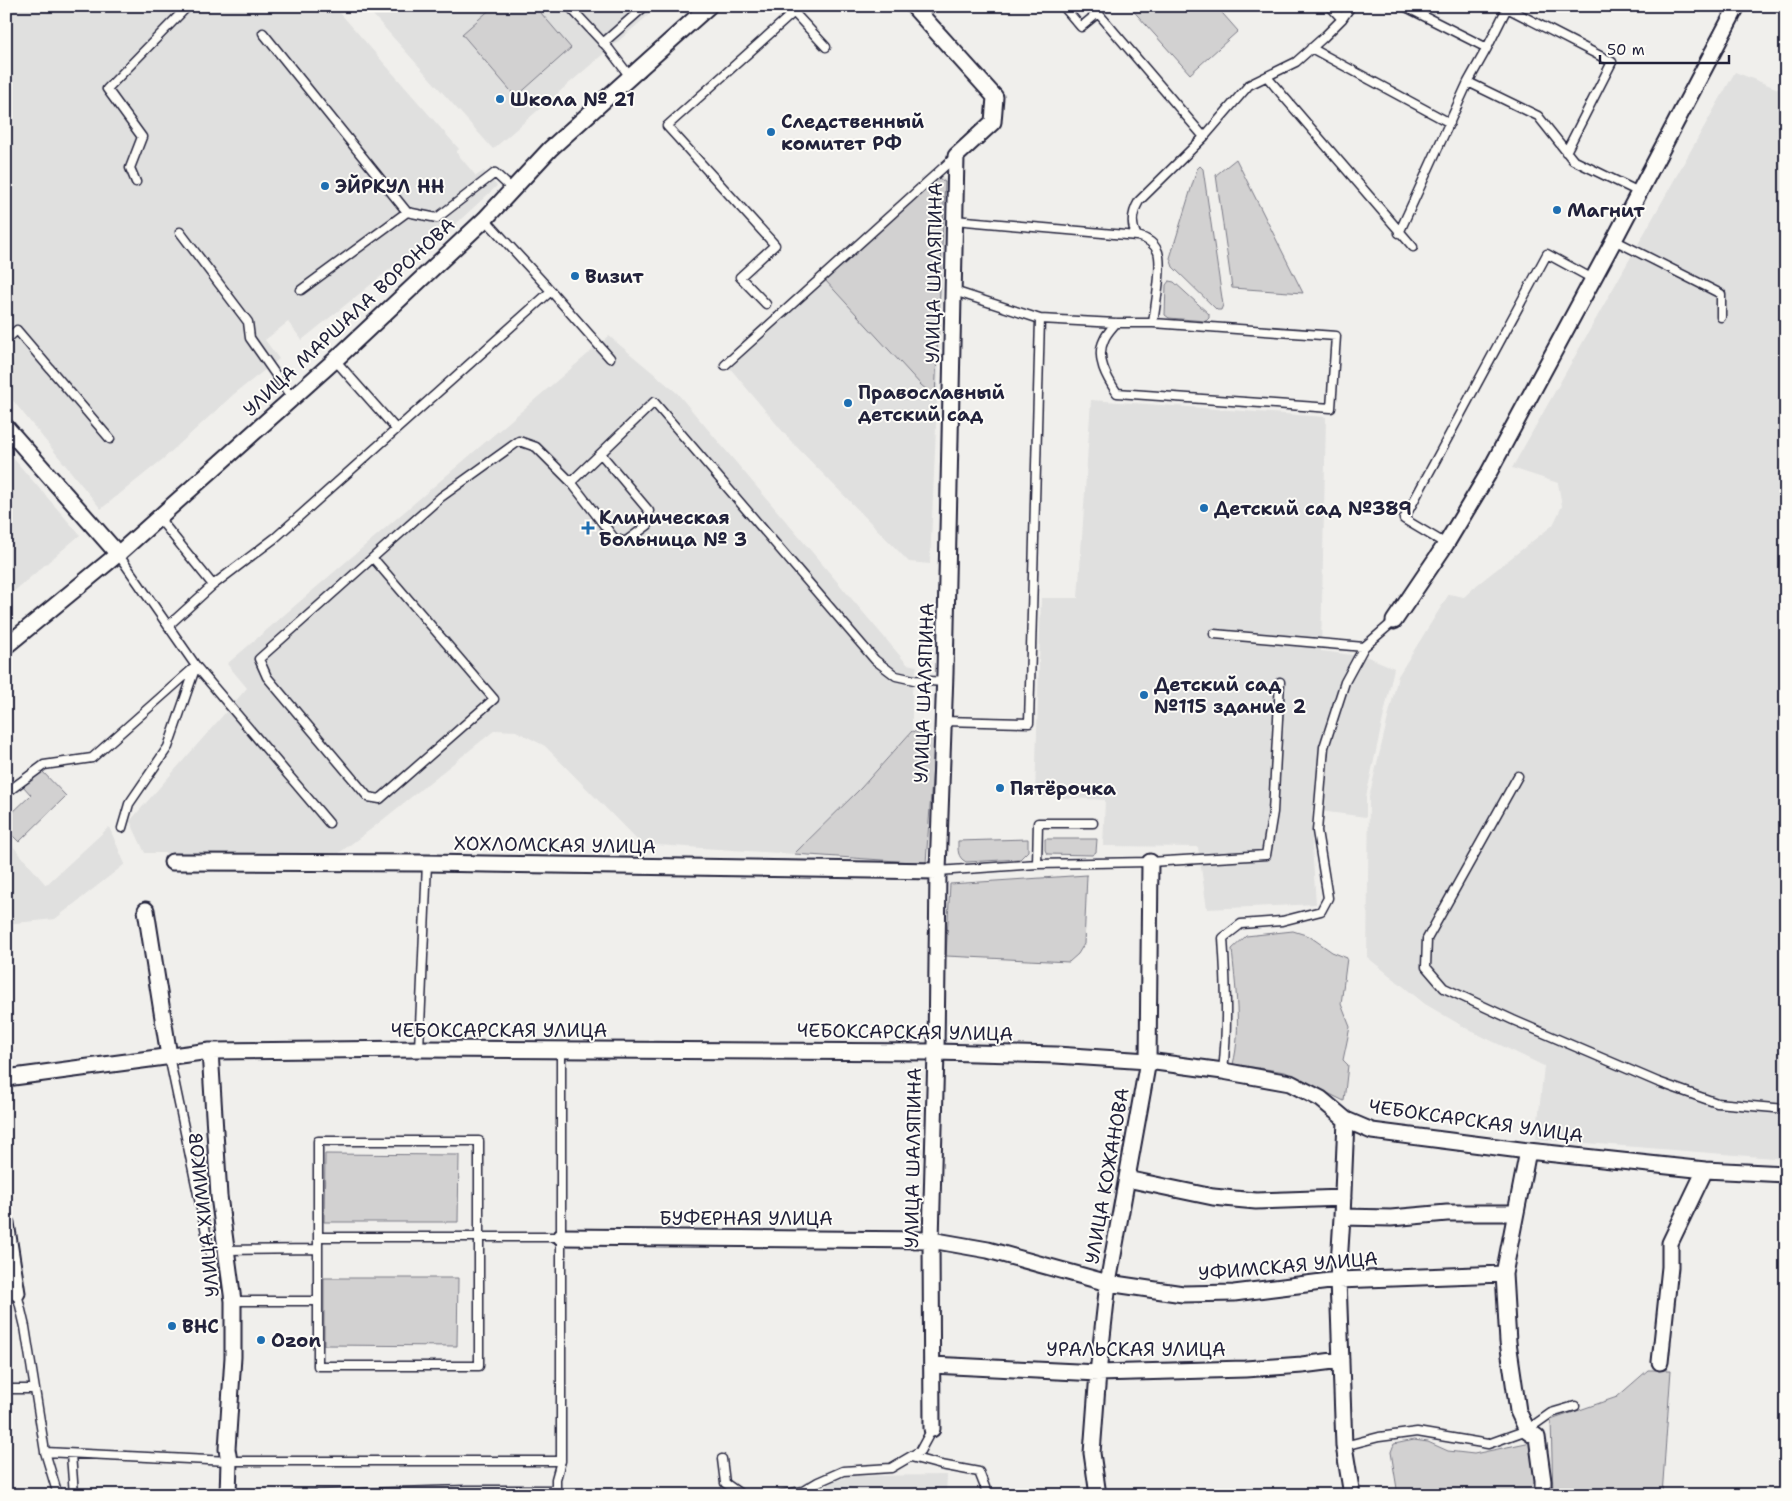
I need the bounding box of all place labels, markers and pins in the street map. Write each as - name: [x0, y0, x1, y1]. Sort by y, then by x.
- place label: Школа № 21: [510, 87, 635, 112]
- marker: Школа № 21: [494, 93, 506, 105]
- place label: Следственный комитет РФ: [781, 109, 924, 156]
- marker: Следственный комитет РФ: [765, 126, 777, 138]
- place label: ЭЙРКУЛ НН: [335, 174, 444, 199]
- marker: ЭЙРКУЛ НН: [319, 180, 331, 192]
- place label: Магнит: [1567, 198, 1645, 223]
- marker: Магнит: [1551, 204, 1563, 216]
- place label: Визит: [585, 264, 644, 289]
- marker: Визит: [569, 270, 581, 282]
- place label: Православный детский сад: [858, 380, 1005, 427]
- marker: Православный детский сад: [842, 397, 854, 409]
- place label: Детский сад №389: [1214, 496, 1412, 521]
- marker: Детский сад №389: [1198, 502, 1210, 514]
- place label: Клиническая Больница № 3: [599, 505, 747, 552]
- marker: Клиническая Больница № 3: [581, 521, 595, 535]
- place label: Детский сад №115 здание 2: [1154, 672, 1306, 719]
- marker: Детский сад №115 здание 2: [1138, 689, 1150, 701]
- place label: Пятёрочка: [1010, 776, 1116, 801]
- marker: Пятёрочка: [994, 782, 1006, 794]
- place label: ВНС: [182, 1314, 219, 1339]
- marker: ВНС: [166, 1320, 178, 1332]
- place label: Ozon: [271, 1328, 321, 1353]
- marker: Ozon: [255, 1334, 267, 1346]

